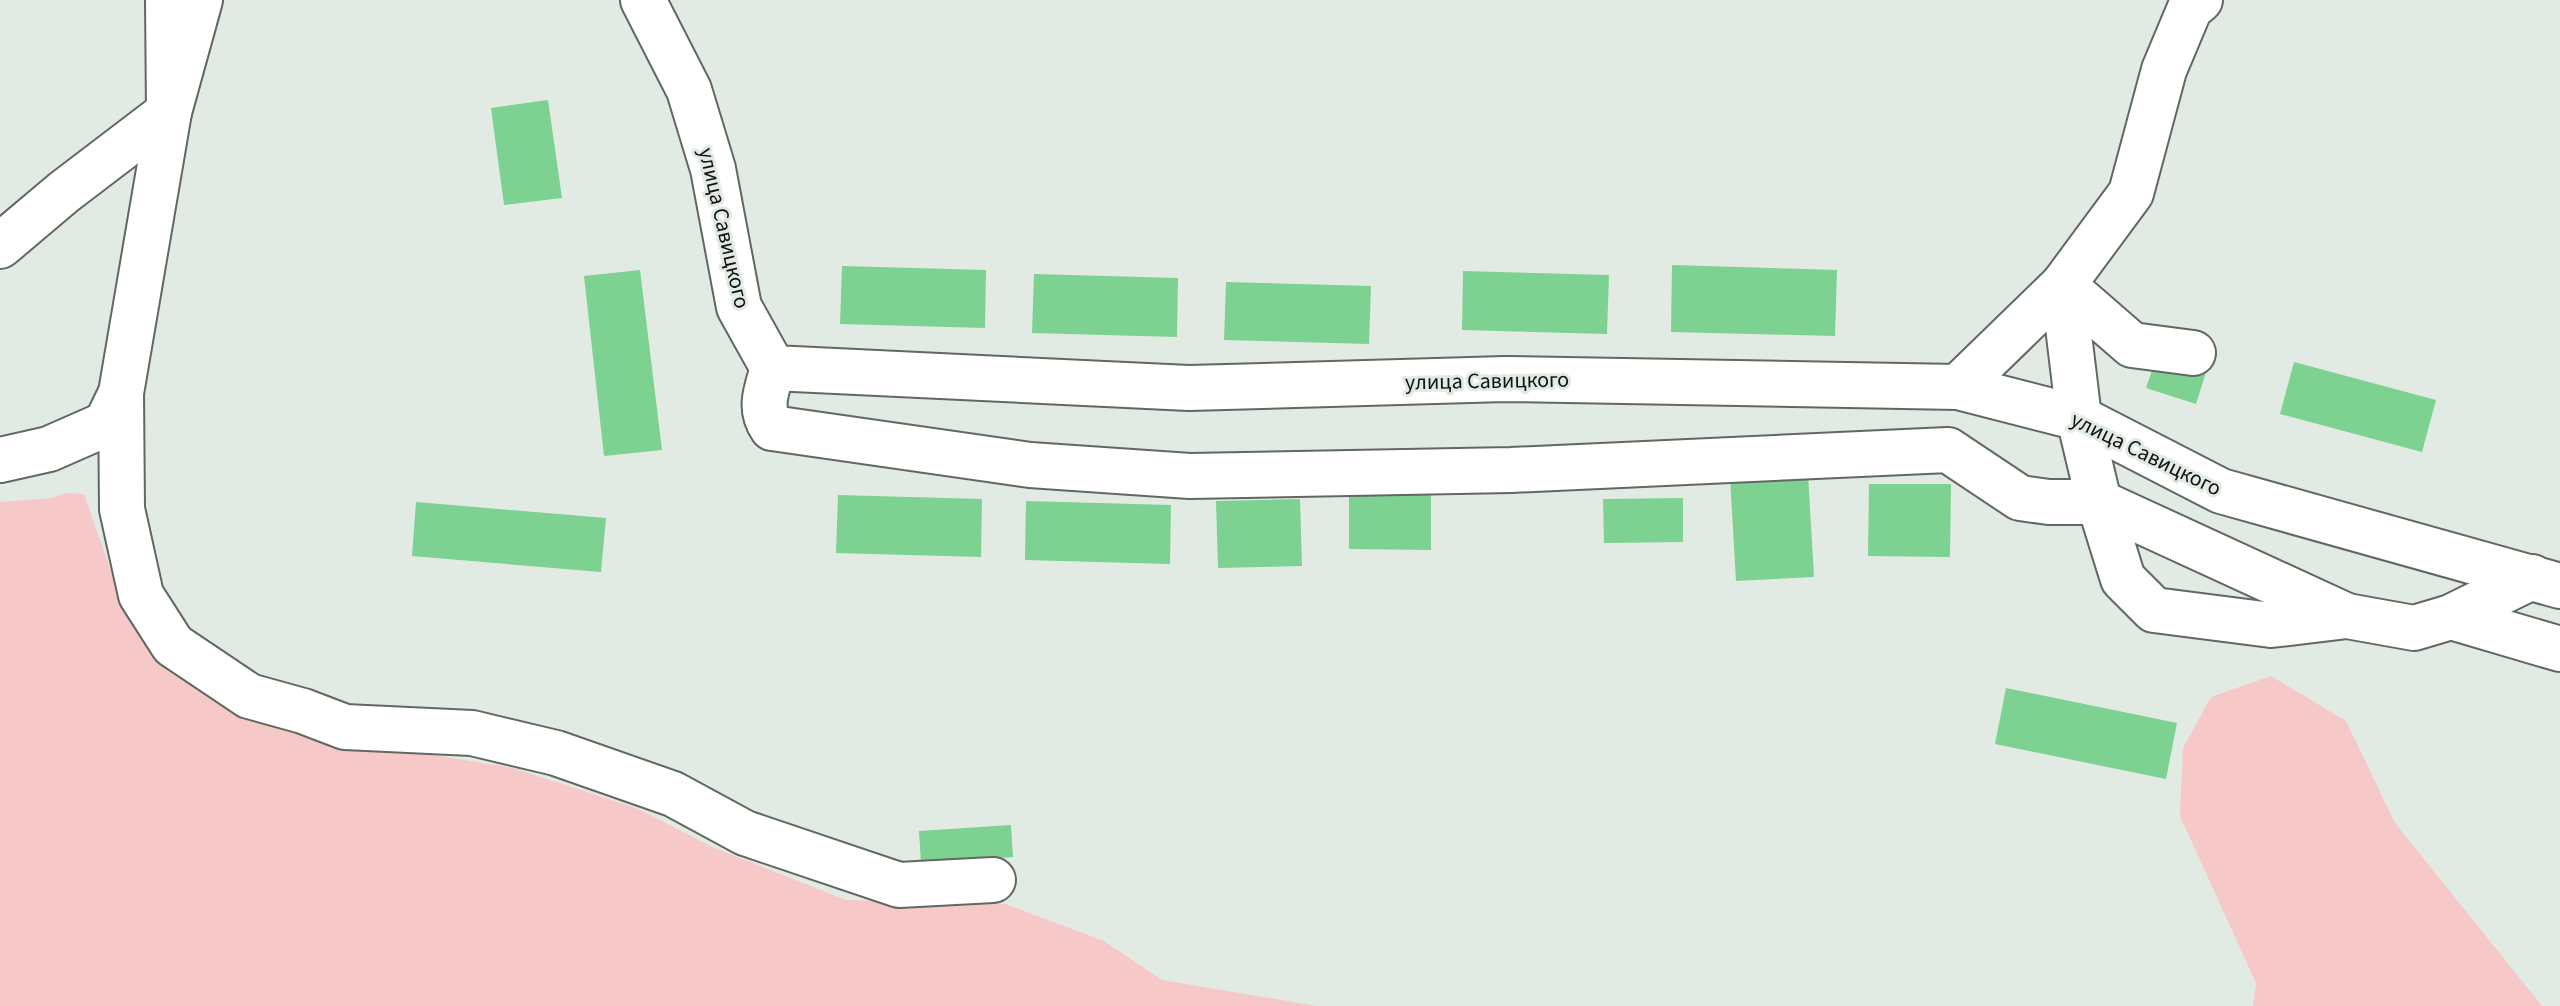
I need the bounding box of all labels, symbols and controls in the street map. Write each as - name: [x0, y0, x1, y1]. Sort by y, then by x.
- street label: улица Савицкого: [690, 144, 758, 312]
- street label: улица Савицкого: [1405, 364, 1569, 398]
- street label: улица Савицкого: [2065, 404, 2227, 504]

